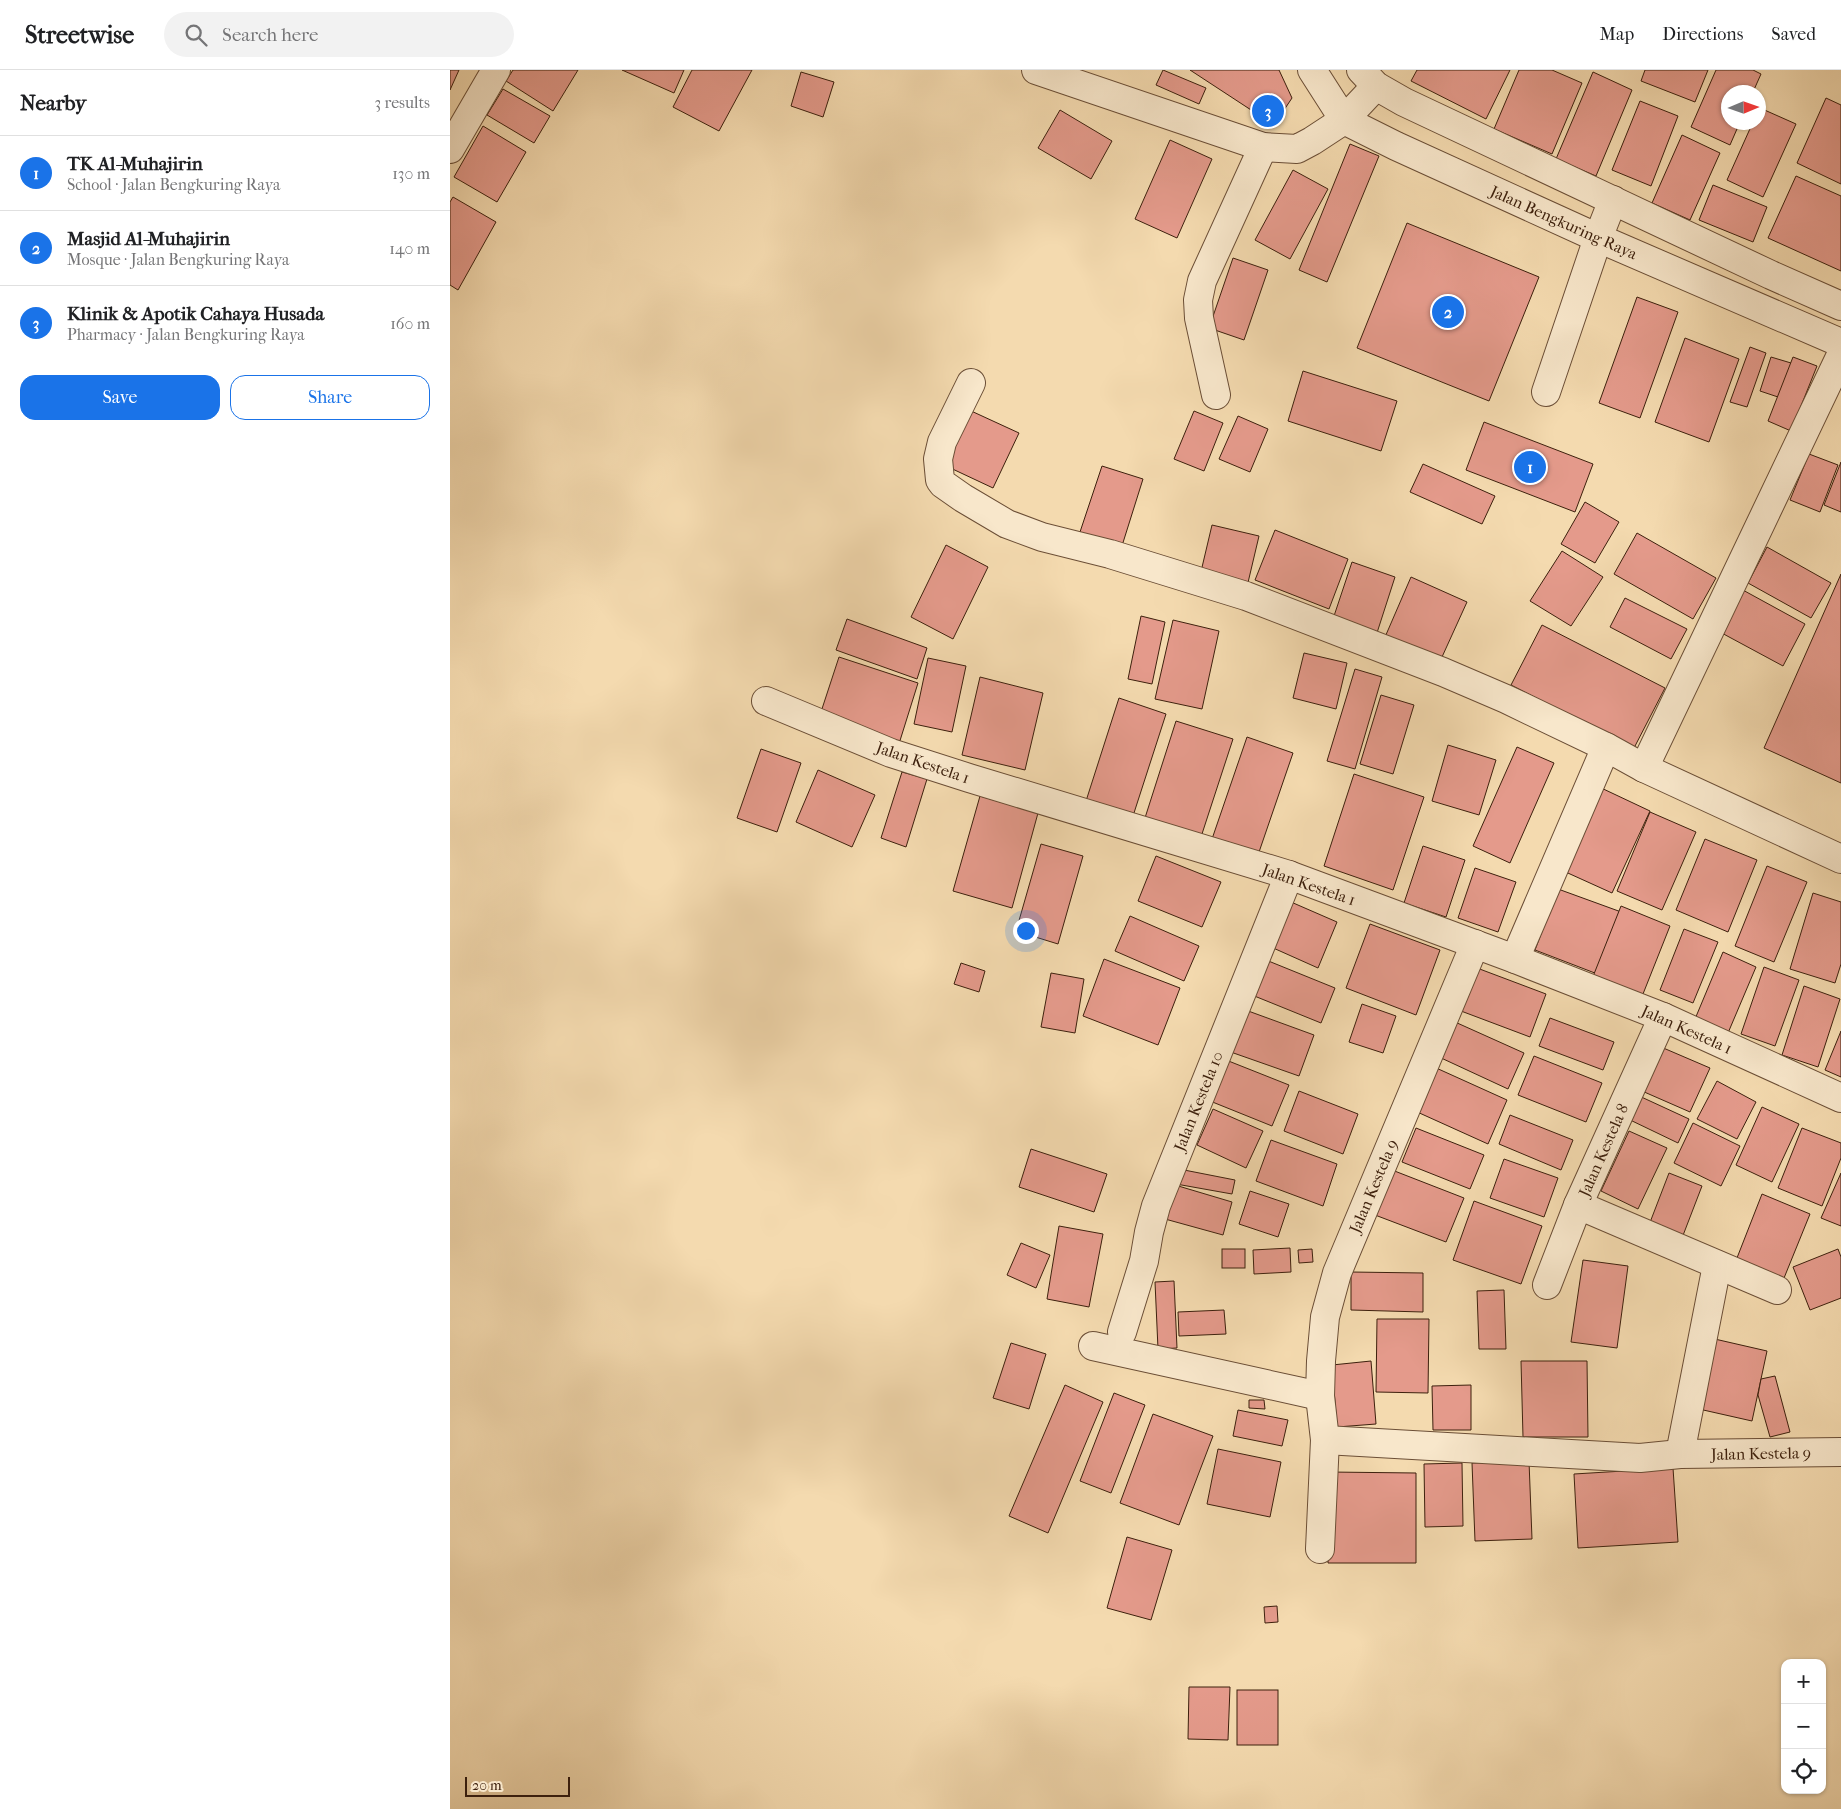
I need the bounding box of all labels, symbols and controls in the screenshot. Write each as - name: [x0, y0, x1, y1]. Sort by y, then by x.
- search box: [164, 12, 514, 57]
- text: Streetwise: [25, 21, 134, 49]
- icon: search: [182, 21, 210, 49]
- text: Search here: [222, 24, 318, 46]
- text: Map: [1600, 24, 1634, 45]
- text: Directions: [1662, 24, 1743, 45]
- text: Saved: [1771, 24, 1816, 45]
- north arrow: [1721, 85, 1766, 130]
- text: Nearby: [20, 91, 86, 115]
- pin: 3: [1252, 92, 1284, 130]
- text: 3 results: [374, 93, 430, 112]
- text: TK Al-Muhajirin: [67, 153, 203, 175]
- text: 1: [33, 164, 39, 183]
- text: 130 m: [392, 164, 430, 183]
- text: School · Jalan Bengkuring Raya: [67, 175, 280, 194]
- street label: Jalan Bengkuring Raya: [1486, 181, 1641, 264]
- text: Masjid Al-Muhajirin: [67, 228, 230, 250]
- text: 2: [32, 239, 40, 258]
- text: 140 m: [389, 239, 430, 258]
- text: Mosque · Jalan Bengkuring Raya: [67, 250, 289, 269]
- pin: 2: [1432, 293, 1464, 331]
- text: Klinik & Apotik Cahaya Husada: [67, 303, 324, 325]
- text: 3: [33, 314, 39, 333]
- text: 160 m: [390, 314, 430, 333]
- text: Pharmacy · Jalan Bengkuring Raya: [67, 325, 305, 344]
- button: Save: [20, 375, 220, 420]
- button: Share: [230, 375, 430, 420]
- pin: 1: [1514, 448, 1546, 486]
- street label: Jalan Kestela 1: [872, 737, 972, 787]
- street label: Jalan Kestela 1: [1258, 859, 1358, 909]
- your location: [1013, 918, 1039, 944]
- street label: Jalan Kestela 1: [1637, 1000, 1735, 1058]
- street label: Jalan Kestela 10: [1169, 1048, 1227, 1156]
- street label: Jalan Kestela 8: [1574, 1101, 1632, 1201]
- street label: Jalan Kestela 9: [1344, 1136, 1402, 1238]
- street label: Jalan Kestela 9: [1709, 1443, 1811, 1464]
- map controls: [1781, 1659, 1826, 1794]
- button: +: [1781, 1659, 1826, 1704]
- button: −: [1781, 1704, 1826, 1749]
- button: locate: [1781, 1749, 1826, 1794]
- scale bar: [465, 1774, 570, 1797]
- text: 20 m: [472, 1777, 502, 1794]

